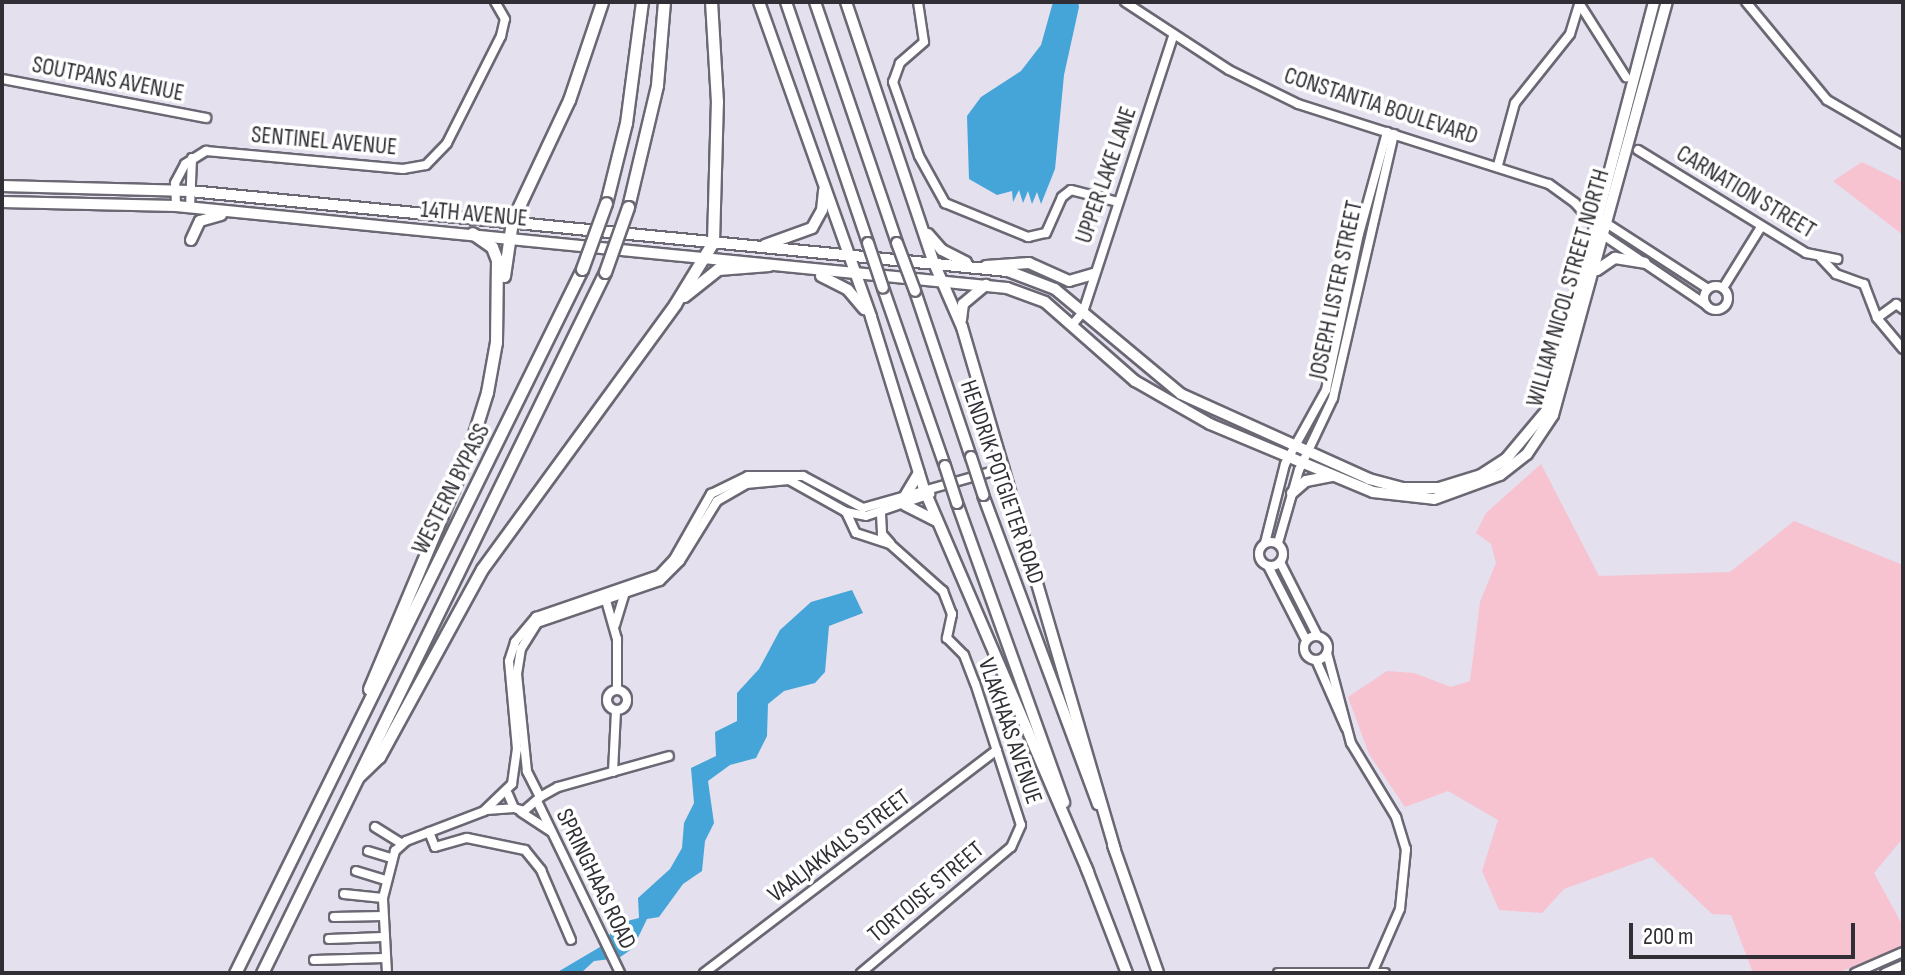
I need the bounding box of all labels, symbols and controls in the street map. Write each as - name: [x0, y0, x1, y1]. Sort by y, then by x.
- street label: SOUTPANS AVENUE: [30, 50, 186, 108]
- street label: CONSTANTIA BOULEVARD: [1280, 61, 1482, 151]
- street label: UPPER LAKE LANE: [1069, 103, 1143, 247]
- street label: SENTINEL AVENUE: [250, 120, 398, 162]
- street label: CARNATION STREET: [1671, 139, 1821, 245]
- street label: WILLIAM NICOL STREET NORTH: [1520, 166, 1616, 410]
- street label: 14TH AVENUE: [419, 195, 529, 233]
- street label: JOSEPH LISTER STREET: [1303, 198, 1369, 382]
- street label: HENDRIK POTGIETER ROAD: [954, 376, 1050, 588]
- street label: WESTERN BYPASS: [406, 419, 496, 559]
- street label: VLAKHAAS AVENUE: [972, 654, 1048, 808]
- street label: VAALJAKKALS STREET: [762, 783, 916, 909]
- street label: SPRINGHAAS ROAD: [550, 804, 642, 954]
- street label: TORTOISE STREET: [862, 835, 990, 949]
- scale bar: [1633, 907, 1859, 957]
- text: 200 m: [1643, 922, 1694, 951]

